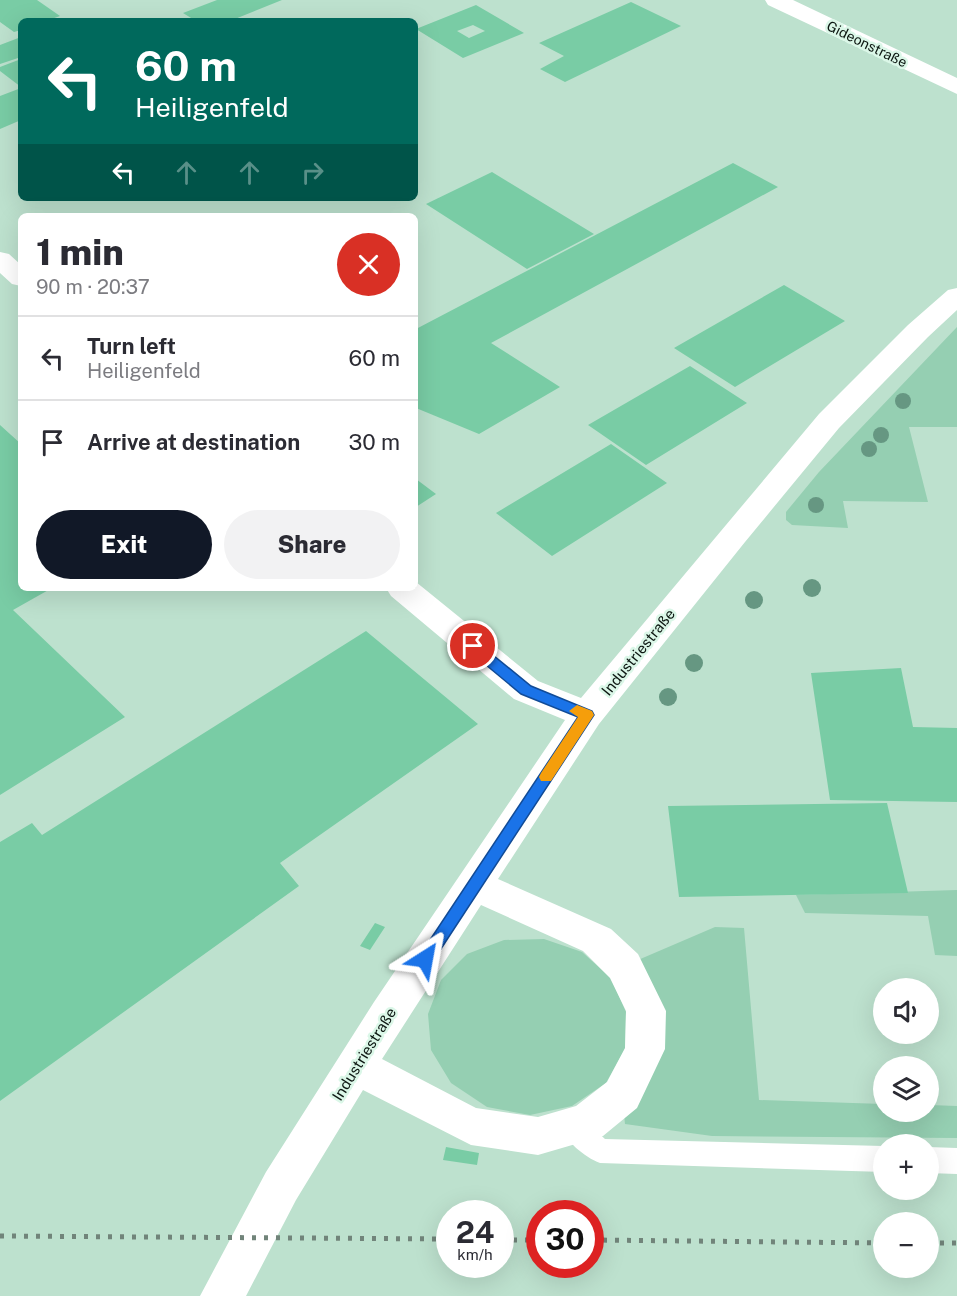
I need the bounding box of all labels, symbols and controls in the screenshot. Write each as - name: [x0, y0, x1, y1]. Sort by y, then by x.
- street label: Gideonstraße: [824, 18, 910, 70]
- text: 60 m: [135, 41, 237, 90]
- icon: left: [36, 42, 114, 120]
- text: Heiligenfeld: [135, 91, 289, 123]
- icon: left: [107, 156, 140, 189]
- icon: ahead: [170, 156, 203, 189]
- icon: ahead: [233, 156, 266, 189]
- icon: right: [296, 156, 329, 189]
- text: 1 min: [36, 231, 124, 273]
- button: close: [337, 233, 400, 296]
- text: 90 m · 20:37: [36, 275, 150, 299]
- text: Turn left: [87, 333, 176, 359]
- icon: left: [36, 342, 69, 375]
- text: 60 m: [349, 345, 400, 371]
- text: Heiligenfeld: [87, 359, 201, 383]
- icon: arrive: [36, 426, 69, 459]
- text: Arrive at destination: [87, 429, 300, 455]
- text: 30 m: [348, 429, 400, 455]
- button: Exit: [36, 510, 212, 579]
- button: Share: [224, 510, 400, 579]
- street label: Industriestraße: [598, 605, 678, 699]
- pin: [447, 620, 498, 671]
- icon: arrive: [456, 629, 489, 662]
- position arrow: [393, 927, 457, 991]
- map controls: [873, 978, 939, 1278]
- button: sound: [873, 978, 939, 1044]
- street label: Industriestraße: [329, 1004, 399, 1104]
- button: layers: [873, 1056, 939, 1122]
- button: +: [873, 1134, 939, 1200]
- speed limit sign: 30: [526, 1200, 604, 1278]
- button: −: [873, 1212, 939, 1278]
- text: 24: [456, 1214, 494, 1250]
- text: km/h: [457, 1246, 493, 1263]

